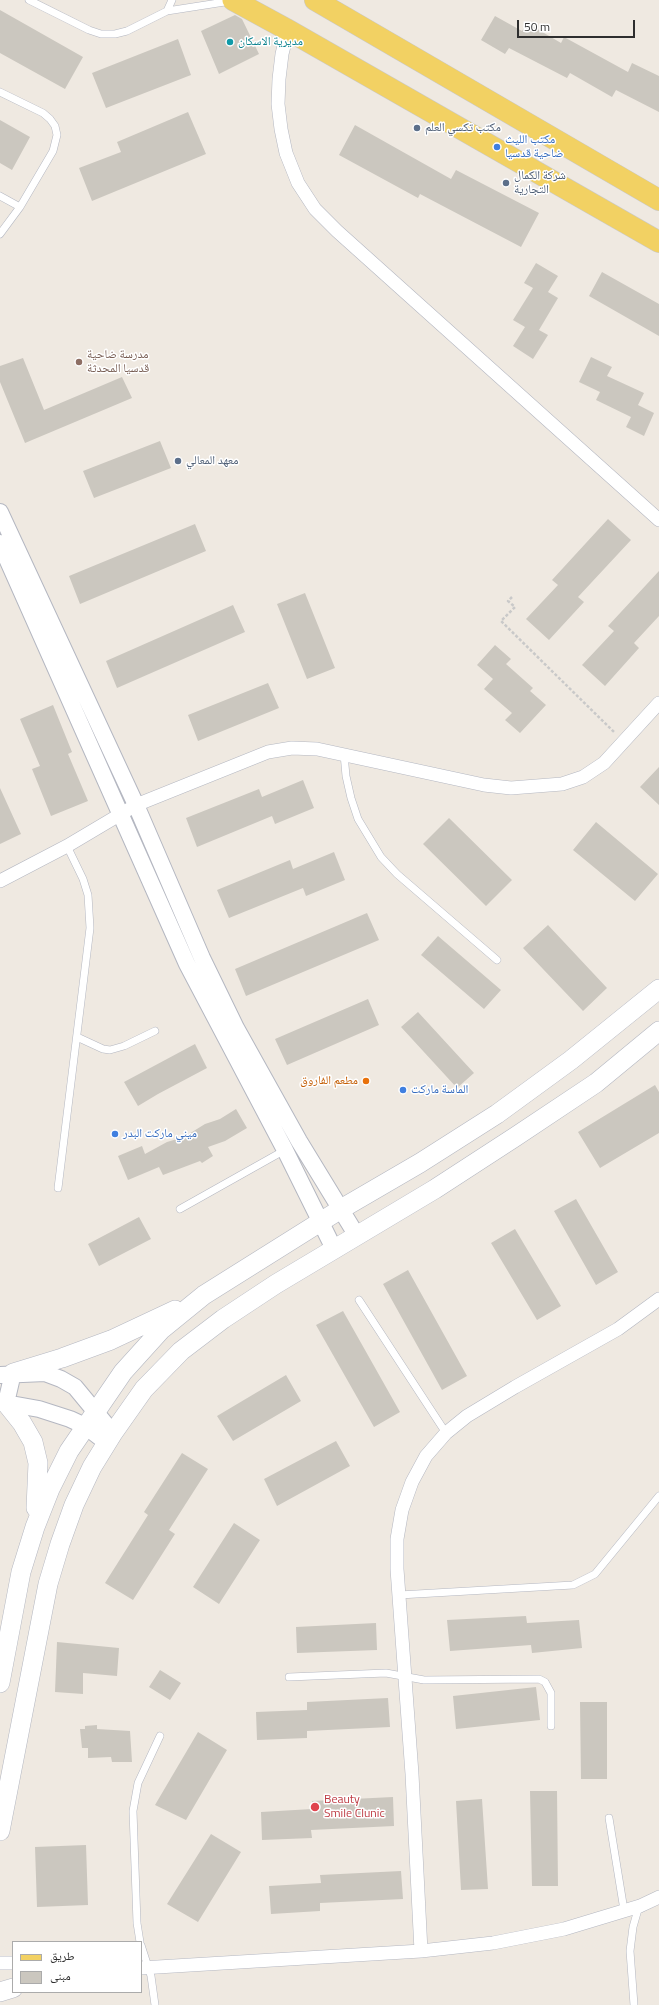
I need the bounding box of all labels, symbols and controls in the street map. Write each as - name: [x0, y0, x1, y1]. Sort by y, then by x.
- scale bar: [519, 12, 637, 38]
- text: 50 m: [524, 17, 550, 36]
- place label: مديرية الاسكان: [238, 35, 303, 49]
- marker: مديرية الاسكان: [225, 37, 235, 47]
- place label: مكتب تكسي العلم: [425, 121, 501, 135]
- marker: مكتب تكسي العلم: [412, 123, 422, 133]
- place label: مكتب الليث ضاحية قدسيا: [505, 133, 563, 161]
- marker: مكتب الليث ضاحية قدسيا: [492, 142, 502, 152]
- place label: شركة الكمال التجارية: [514, 169, 566, 197]
- marker: شركة الكمال التجارية: [501, 178, 511, 188]
- place label: مدرسة ضاحية قدسيا المحدثة: [87, 348, 149, 376]
- marker: مدرسة ضاحية قدسيا المحدثة: [74, 357, 84, 367]
- place label: معهد المعالي: [186, 454, 238, 468]
- marker: معهد المعالي: [173, 456, 183, 466]
- place label: مطعم الفاروق: [300, 1074, 358, 1088]
- marker: مطعم الفاروق: [361, 1076, 371, 1086]
- place label: الماسة ماركت: [411, 1083, 468, 1097]
- marker: الماسة ماركت: [398, 1085, 408, 1095]
- place label: ميني ماركت البدر: [123, 1127, 197, 1141]
- marker: ميني ماركت البدر: [110, 1129, 120, 1139]
- place label: Beauty Smile Clunic: [324, 1793, 385, 1821]
- marker: Beauty Smile Clunic: [309, 1801, 321, 1813]
- legend: [12, 1941, 142, 1993]
- text: طريق: [50, 1946, 75, 1965]
- text: مبنى: [50, 1966, 71, 1985]

